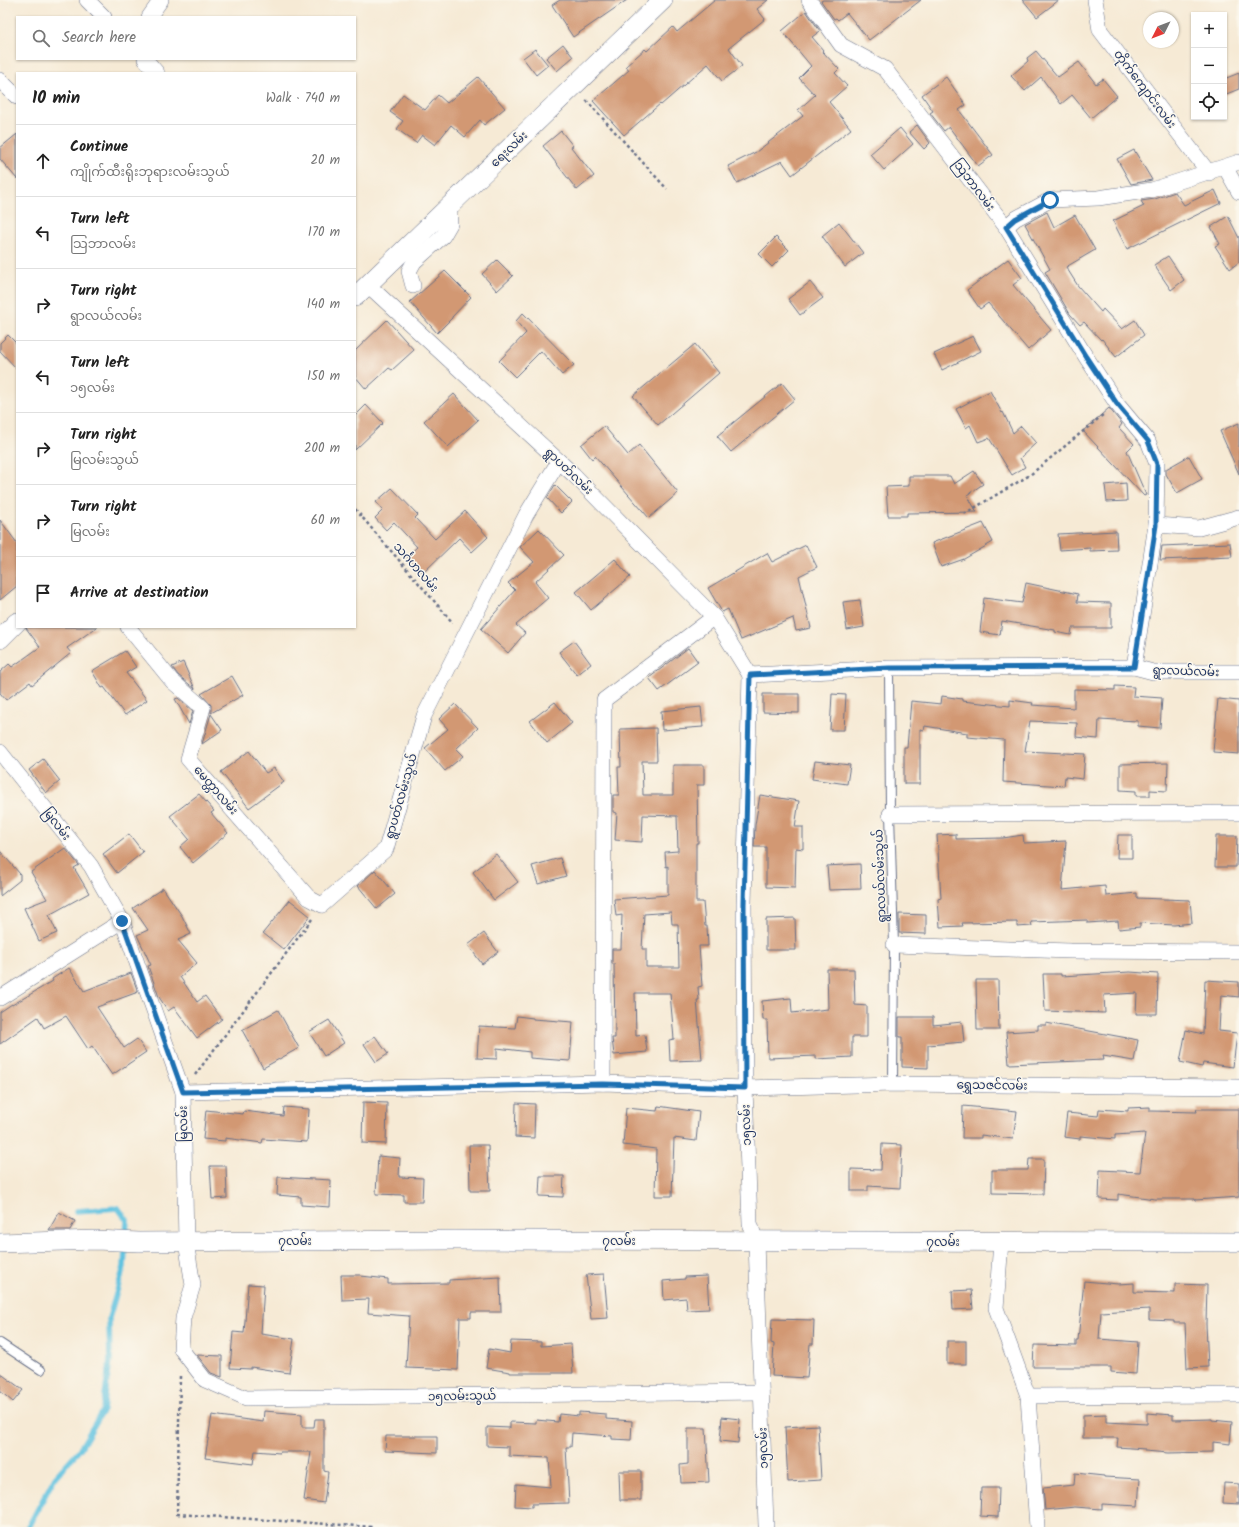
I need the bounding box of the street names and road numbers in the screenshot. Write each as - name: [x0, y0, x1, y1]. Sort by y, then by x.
- street label: တိုက်ကျောင်းလမ်း: [1109, 46, 1181, 133]
- street label: ရေးလမ်း: [486, 127, 532, 172]
- street label: သြဘာလမ်း: [948, 155, 1000, 215]
- street label: ရွာပတ်လမ်း: [540, 443, 597, 499]
- street label: သင်္ဂဟလမ်း: [389, 538, 443, 597]
- street label: ရွာလယ်လမ်း: [1152, 661, 1220, 682]
- street label: ရွာပတ်လမ်းသွယ်: [380, 751, 423, 841]
- street label: မေတ္တာလမ်း: [189, 761, 243, 819]
- street label: မြလမ်း: [38, 804, 75, 845]
- street label: ရွာလယ်လမ်းသွယ်: [869, 829, 892, 923]
- street label: ရွှေသဇင်လမ်း: [956, 1075, 1028, 1096]
- street label: ၁၅လမ်း: [736, 1104, 757, 1146]
- street label: မြလမ်း: [174, 1106, 193, 1142]
- street label: ၇လမ်း: [278, 1232, 312, 1251]
- street label: ၇လမ်း: [602, 1232, 636, 1251]
- street label: ၇လမ်း: [926, 1233, 960, 1252]
- street label: ၁၅လမ်းသွယ်: [428, 1386, 496, 1407]
- street label: ၁၅လမ်း: [753, 1427, 774, 1469]

